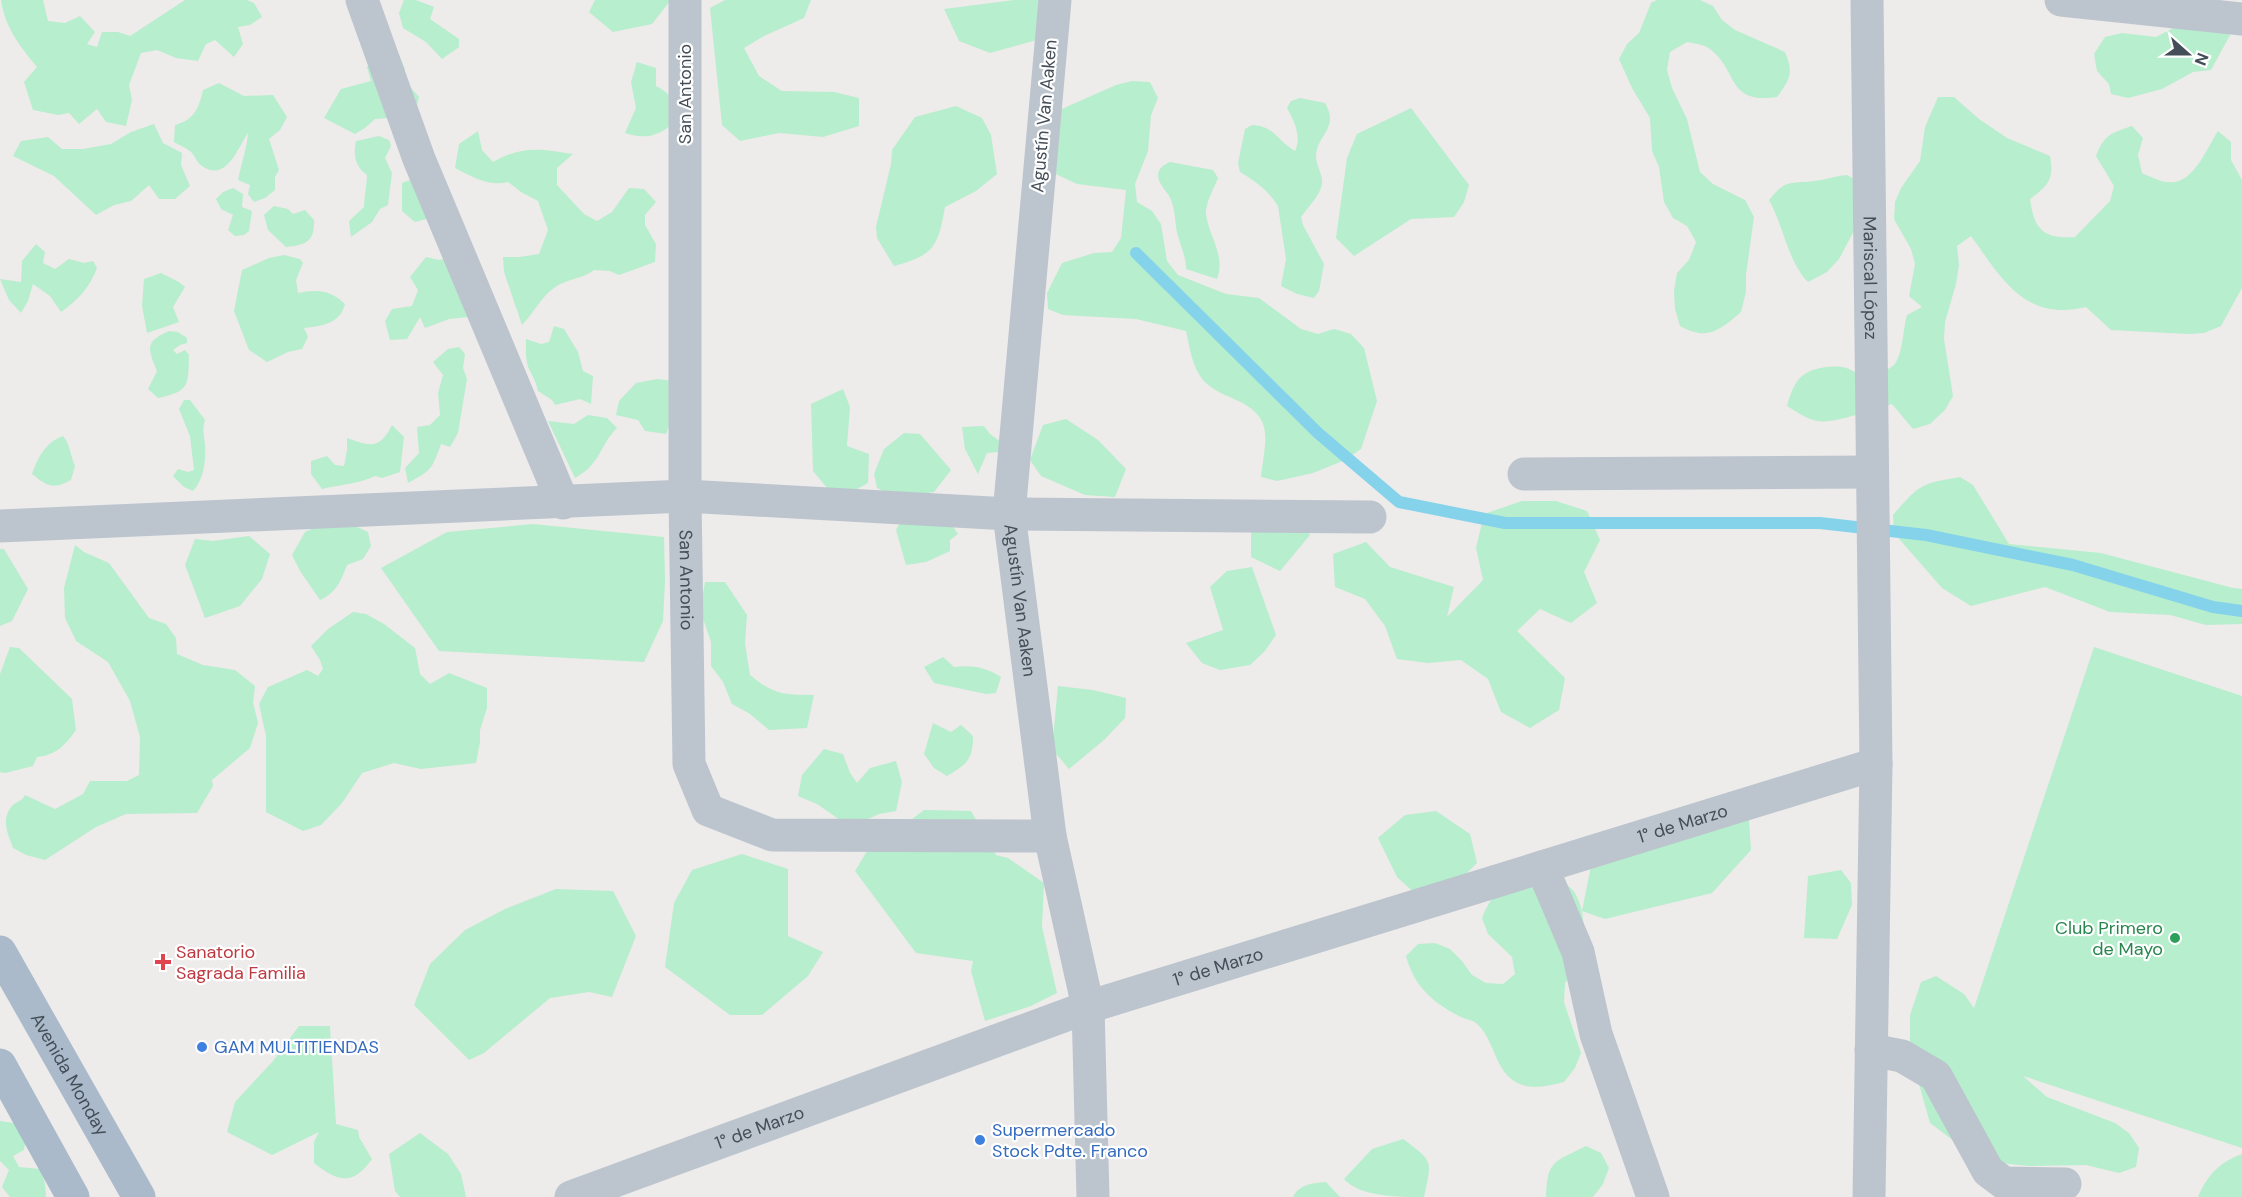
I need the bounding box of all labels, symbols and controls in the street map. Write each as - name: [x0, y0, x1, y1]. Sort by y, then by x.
- north arrow: [2158, 24, 2218, 84]
- street label: Agustín Van Aaken: [1025, 39, 1063, 193]
- street label: San Antonio: [673, 44, 697, 144]
- text: N: [2190, 50, 2213, 68]
- street label: Mariscal López: [1858, 216, 1883, 340]
- street label: Agustín Van Aaken: [998, 523, 1042, 678]
- street label: San Antonio: [674, 530, 699, 630]
- street label: 1° de Marzo: [1634, 798, 1731, 849]
- place label: Club Primero de Mayo: [2055, 916, 2163, 961]
- marker: Club Primero de Mayo: [2168, 931, 2182, 945]
- place label: Sanatorio Sagrada Familia: [176, 940, 306, 985]
- street label: 1° de Marzo: [1170, 942, 1266, 992]
- marker: Sanatorio Sagrada Familia: [154, 953, 172, 971]
- street label: Avenida Monday: [25, 1009, 114, 1141]
- place label: GAM MULTITIENDAS: [214, 1035, 379, 1059]
- marker: GAM MULTITIENDAS: [195, 1040, 209, 1054]
- street label: 1° de Marzo: [712, 1100, 808, 1155]
- place label: Supermercado Stock Pdte. Franco: [992, 1118, 1148, 1163]
- marker: Supermercado Stock Pdte. Franco: [973, 1133, 987, 1147]

